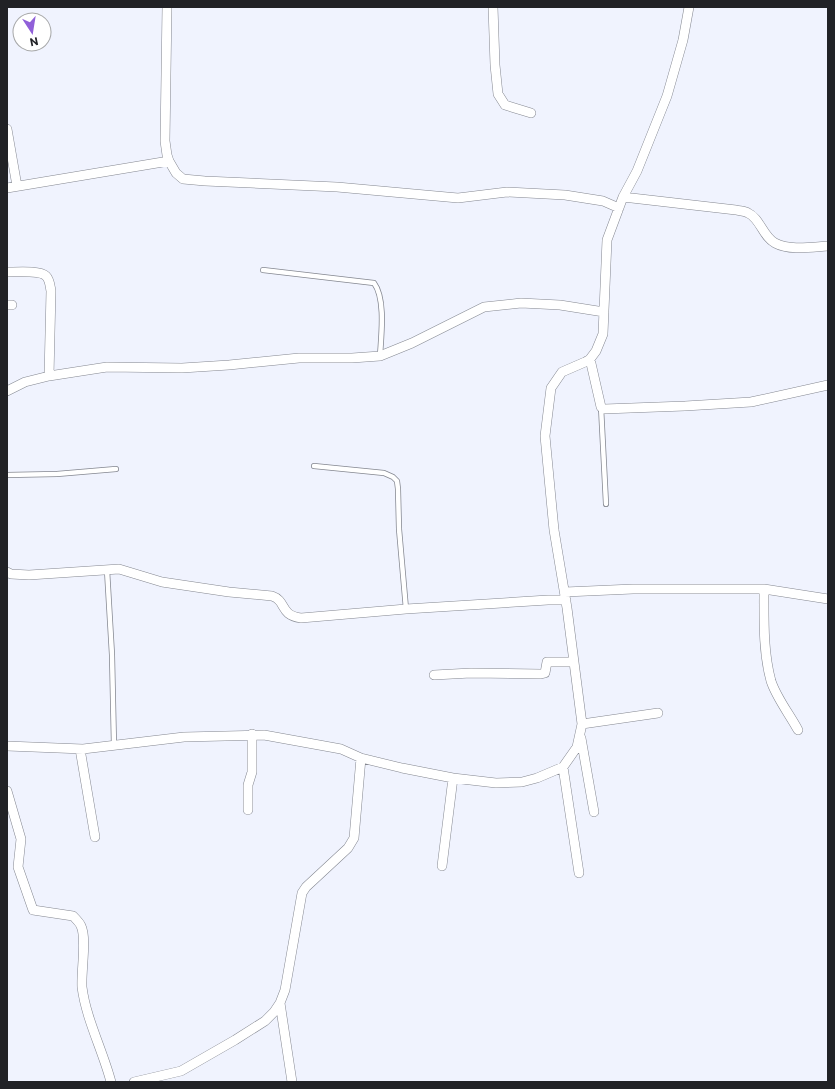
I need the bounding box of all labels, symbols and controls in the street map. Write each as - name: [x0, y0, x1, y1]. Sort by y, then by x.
- north arrow: [12, 12, 52, 52]
- text: N: [29, 35, 40, 49]

